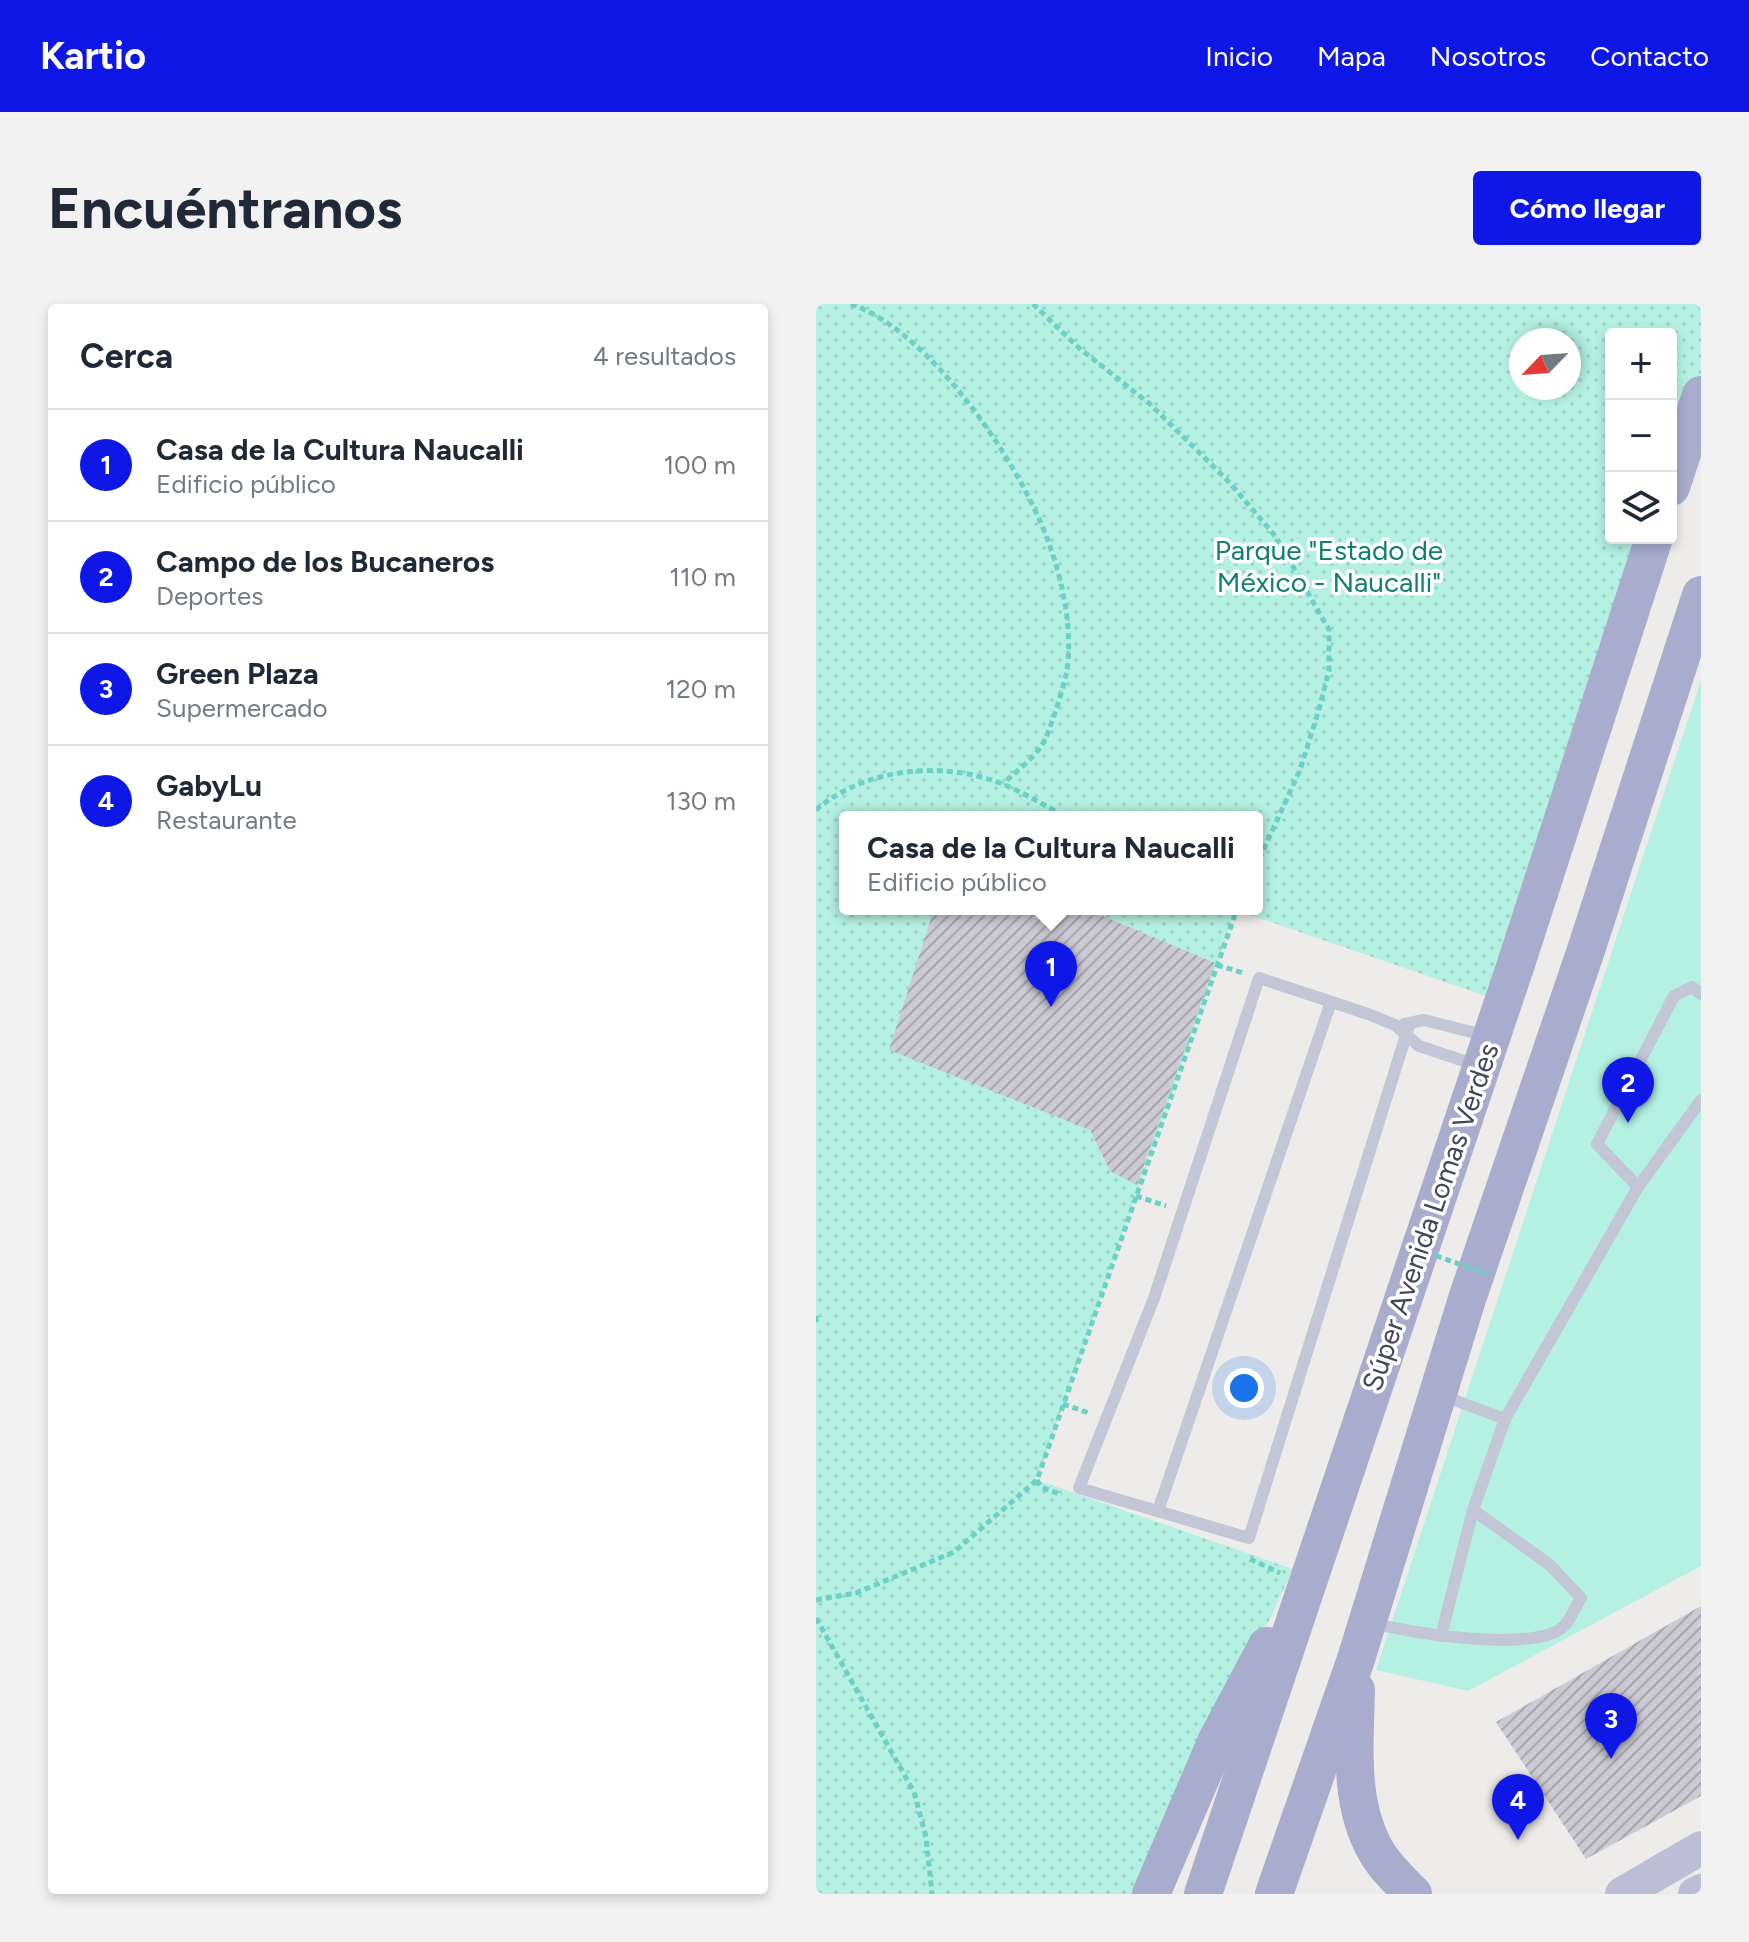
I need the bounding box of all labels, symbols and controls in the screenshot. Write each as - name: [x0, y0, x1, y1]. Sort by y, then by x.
- text: Kartio: [40, 33, 146, 79]
- text: Inicio: [1205, 39, 1273, 73]
- text: Mapa: [1317, 39, 1386, 73]
- text: Nosotros: [1430, 39, 1546, 73]
- text: Contacto: [1590, 39, 1709, 73]
- button: Cómo llegar: [1473, 171, 1701, 245]
- text: Encuéntranos: [48, 175, 402, 242]
- north arrow: [1509, 328, 1581, 400]
- map controls: [1605, 328, 1677, 544]
- button: +: [1605, 328, 1677, 400]
- text: Cerca: [80, 336, 173, 377]
- text: 4 resultados: [593, 340, 736, 372]
- button: −: [1605, 400, 1677, 472]
- text: Casa de la Cultura Naucalli: [156, 431, 524, 468]
- text: 1: [101, 449, 111, 481]
- text: 100 m: [663, 449, 736, 481]
- text: Edificio público: [156, 468, 336, 500]
- button: layers: [1605, 472, 1677, 544]
- park label: Parque "Estado de México - Naucalli": [1215, 533, 1443, 599]
- text: Campo de los Bucaneros: [156, 543, 494, 580]
- text: 2: [98, 561, 114, 593]
- text: 110 m: [669, 561, 736, 593]
- text: Deportes: [156, 580, 263, 612]
- text: Green Plaza: [156, 655, 319, 692]
- text: 3: [99, 673, 113, 705]
- text: 120 m: [666, 673, 736, 705]
- text: Supermercado: [156, 692, 328, 724]
- text: GabyLu: [156, 767, 262, 804]
- text: 4: [98, 785, 114, 817]
- text: 130 m: [666, 785, 736, 817]
- text: Restaurante: [156, 804, 297, 836]
- popup: [839, 811, 1263, 915]
- text: Casa de la Cultura Naucalli: [867, 829, 1235, 866]
- text: Edificio público: [867, 866, 1047, 898]
- pin: 1: [1025, 941, 1077, 1007]
- street label: Súper Avenida Lomas Verdes: [1354, 1039, 1506, 1395]
- pin: 2: [1602, 1057, 1654, 1123]
- your location: [1224, 1368, 1264, 1408]
- pin: 3: [1585, 1693, 1637, 1759]
- pin: 4: [1492, 1774, 1544, 1840]

